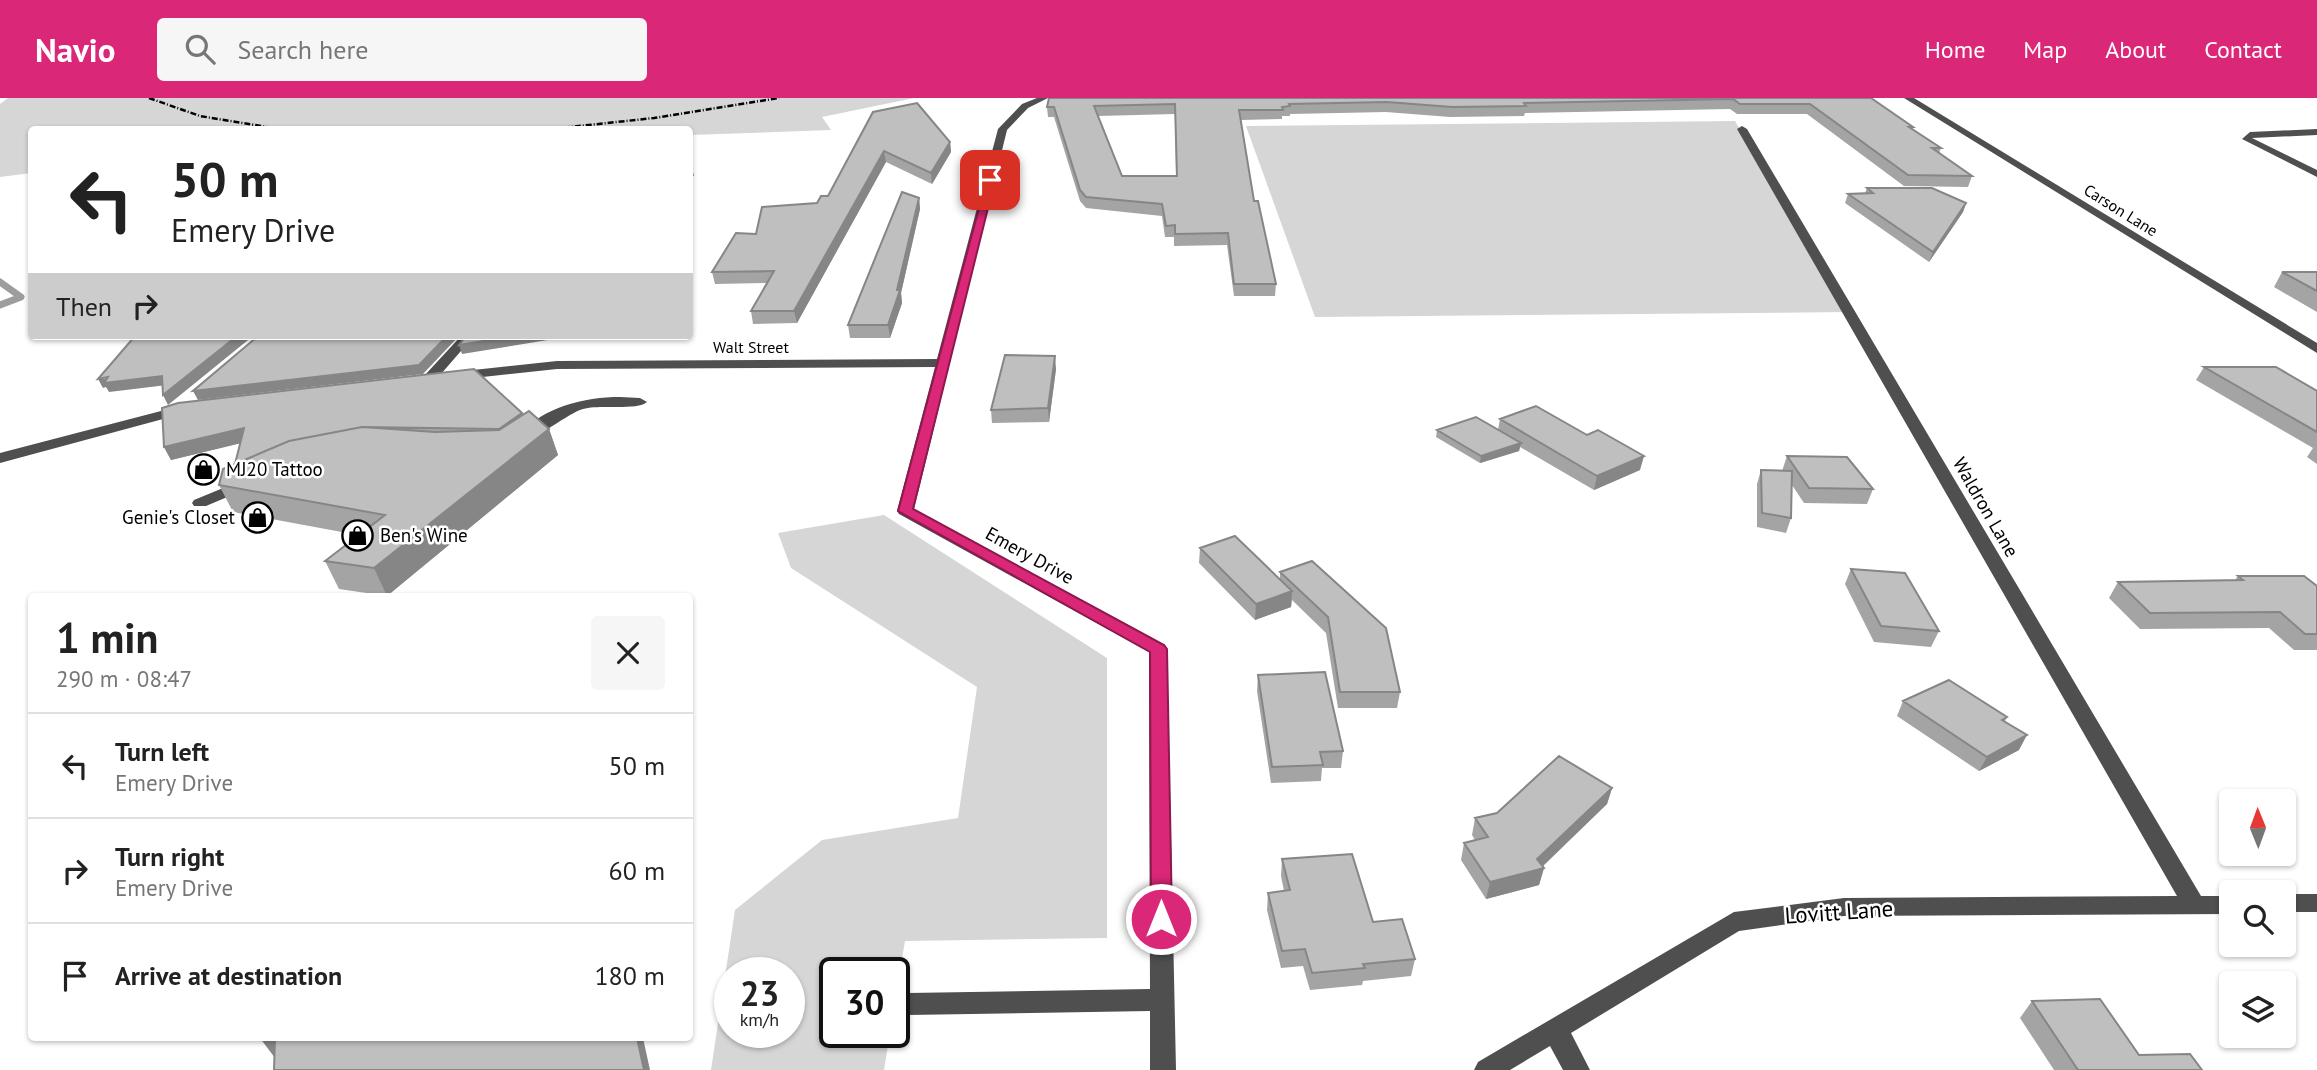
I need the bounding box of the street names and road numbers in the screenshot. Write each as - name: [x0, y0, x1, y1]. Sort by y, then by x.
- street label: Carson Lane: [2080, 179, 2162, 241]
- street label: Walt Street: [713, 337, 789, 357]
- street label: Waldron Lane: [1948, 453, 2024, 561]
- street label: Emery Drive: [982, 521, 1078, 589]
- street label: Lovitt Lane: [1784, 893, 1894, 930]

